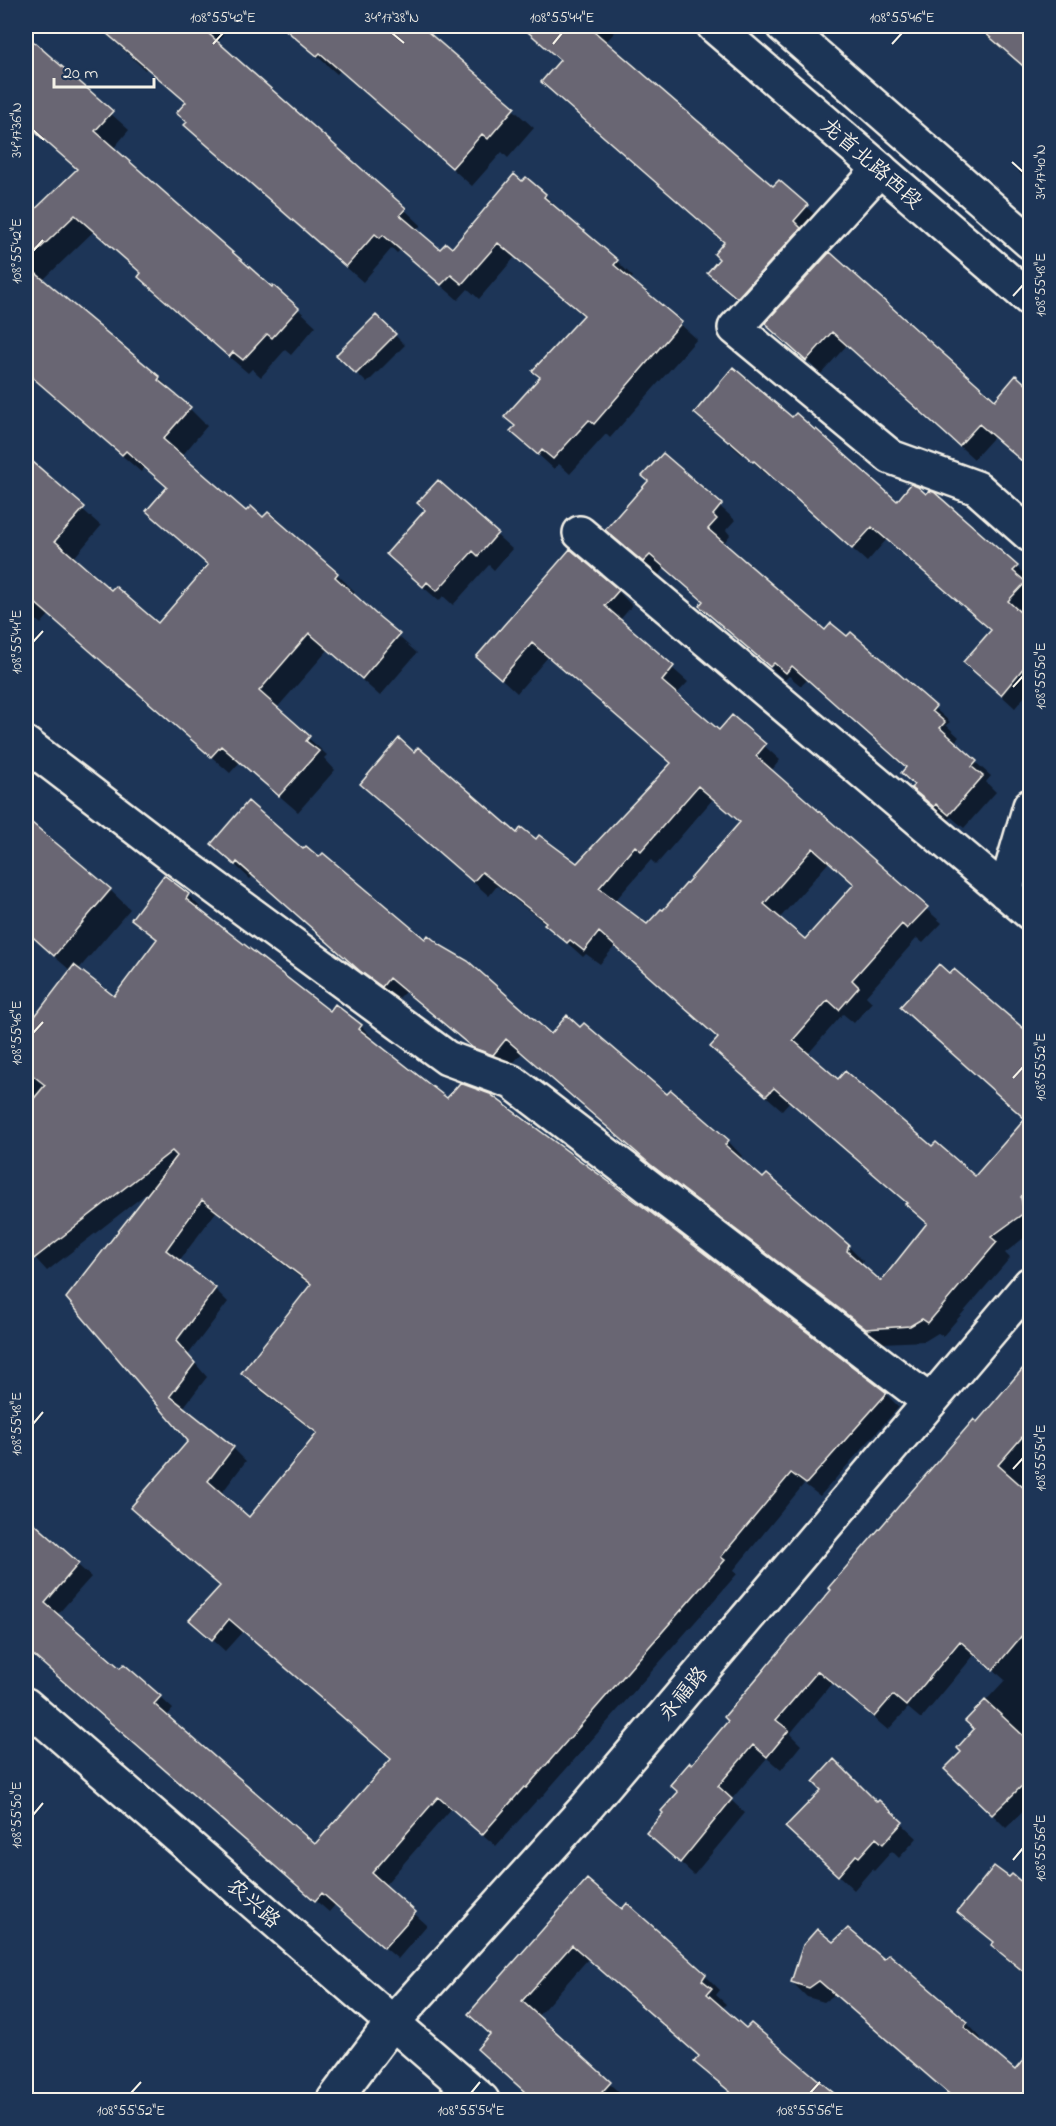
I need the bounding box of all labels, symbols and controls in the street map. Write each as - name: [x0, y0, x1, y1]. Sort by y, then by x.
- text: 108°55'42"E: [190, 7, 256, 29]
- text: 34°17'38"N: [365, 7, 419, 29]
- text: 108°55'44"E: [530, 7, 594, 29]
- text: 108°55'46"E: [869, 7, 935, 29]
- scale bar: [54, 51, 154, 89]
- text: 20 m: [63, 61, 98, 87]
- text: 34°17'36"N: [6, 102, 28, 158]
- street label: 龙首北路西段: [813, 112, 928, 217]
- text: 34°17'40"N: [1030, 144, 1052, 200]
- text: 108°55'42"E: [6, 218, 28, 284]
- text: 108°55'48"E: [1030, 253, 1052, 317]
- text: 108°55'44"E: [6, 610, 28, 674]
- text: 108°55'50"E: [1030, 642, 1052, 710]
- text: 108°55'46"E: [6, 1000, 28, 1066]
- text: 108°55'52"E: [1030, 1033, 1052, 1101]
- text: 108°55'48"E: [6, 1392, 28, 1456]
- text: 108°55'54"E: [1030, 1425, 1052, 1492]
- street label: 永福路: [653, 1661, 716, 1728]
- text: 108°55'50"E: [6, 1781, 28, 1849]
- text: 108°55'56"E: [1030, 1814, 1052, 1882]
- street label: 农兴路: [219, 1873, 286, 1936]
- text: 108°55'52"E: [97, 2100, 165, 2122]
- text: 108°55'54"E: [438, 2100, 505, 2122]
- text: 108°55'56"E: [776, 2100, 844, 2122]

